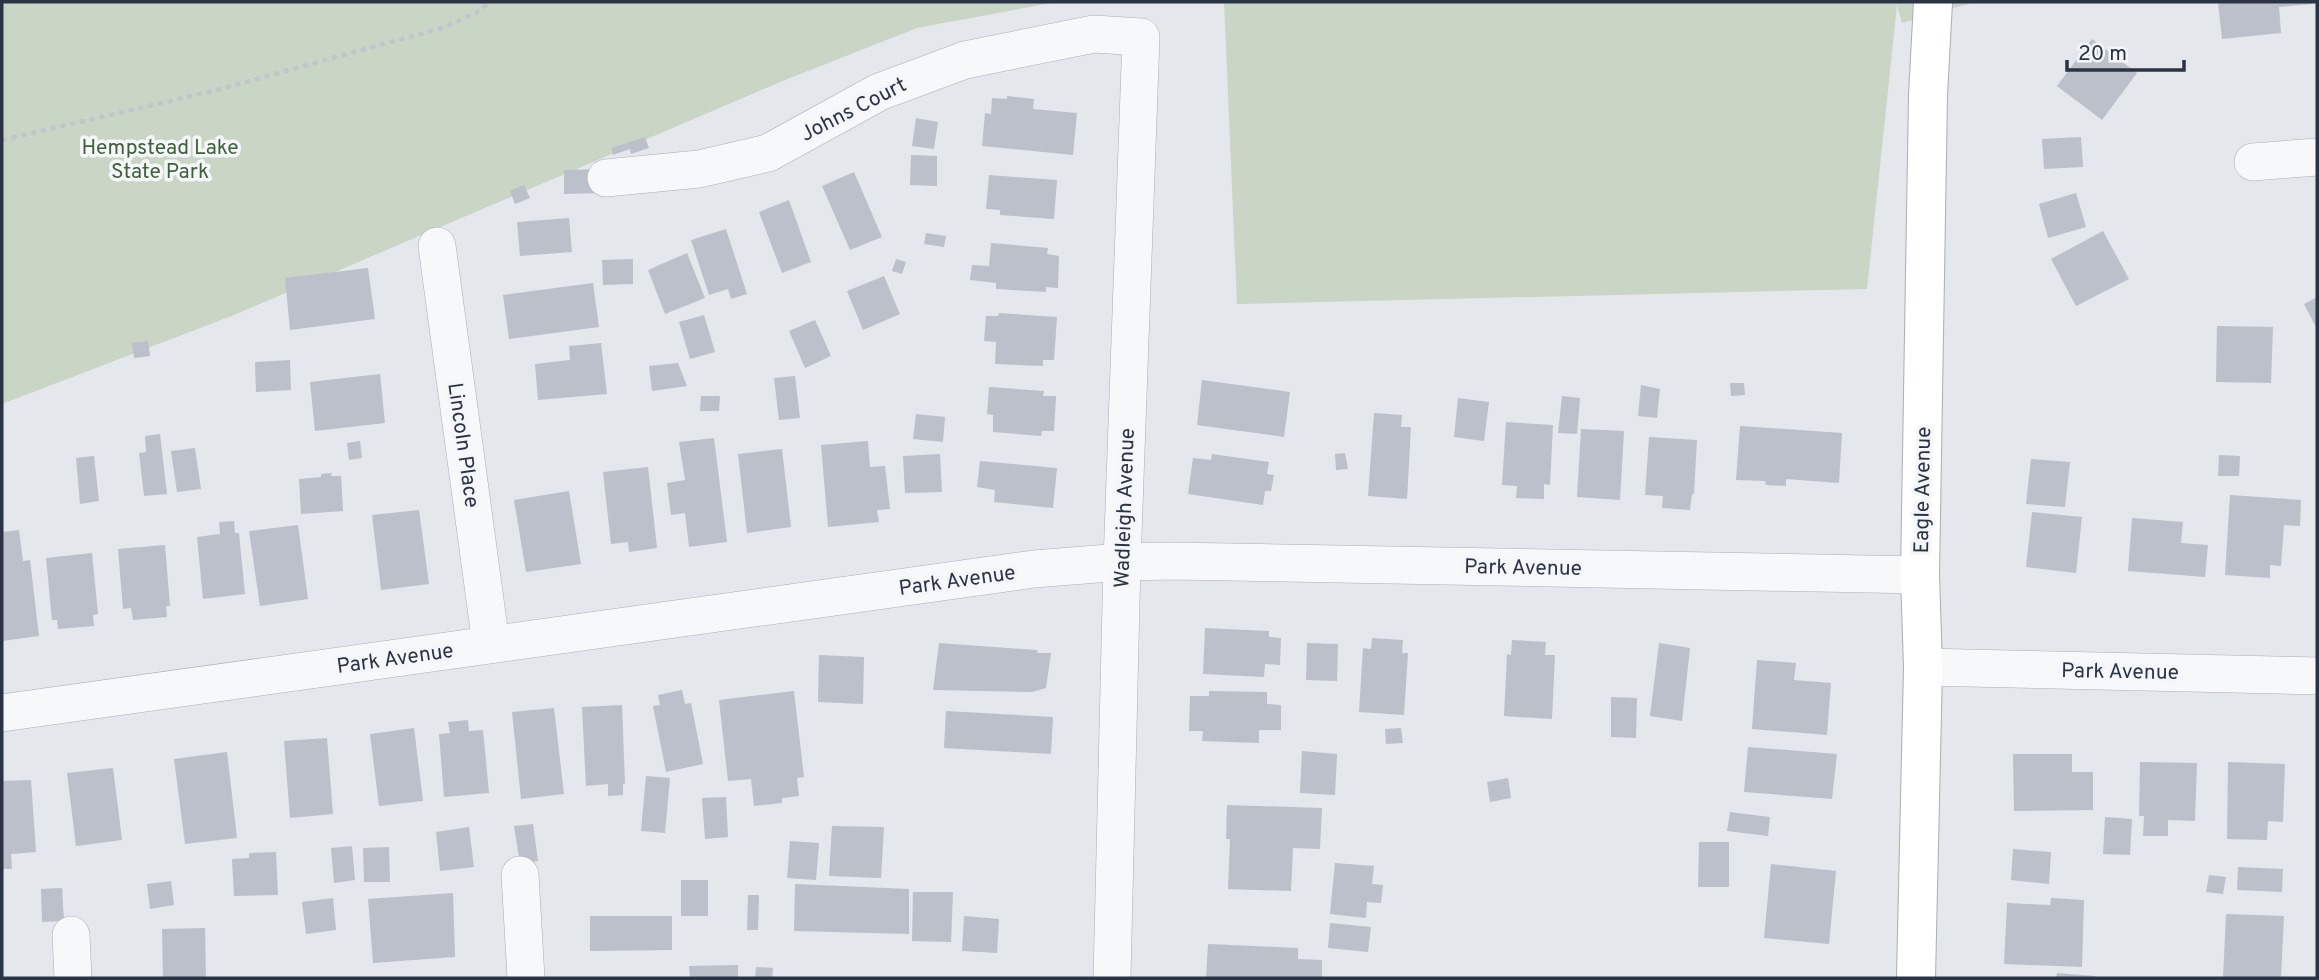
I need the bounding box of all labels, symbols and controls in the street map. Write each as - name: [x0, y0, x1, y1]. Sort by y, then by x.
- scale bar: [2067, 28, 2184, 72]
- text: 20 m: [2078, 41, 2127, 68]
- street label: Johns Court: [796, 72, 911, 149]
- park label: Hempstead Lake State Park: [81, 135, 239, 186]
- street label: Lincoln Place: [440, 381, 485, 509]
- street label: Eagle Avenue: [1909, 426, 1938, 554]
- street label: Wadleigh Avenue: [1109, 427, 1142, 589]
- street label: Park Avenue: [1464, 554, 1582, 583]
- street label: Park Avenue: [897, 560, 1017, 603]
- street label: Park Avenue: [335, 638, 455, 681]
- street label: Park Avenue: [2061, 658, 2179, 687]

